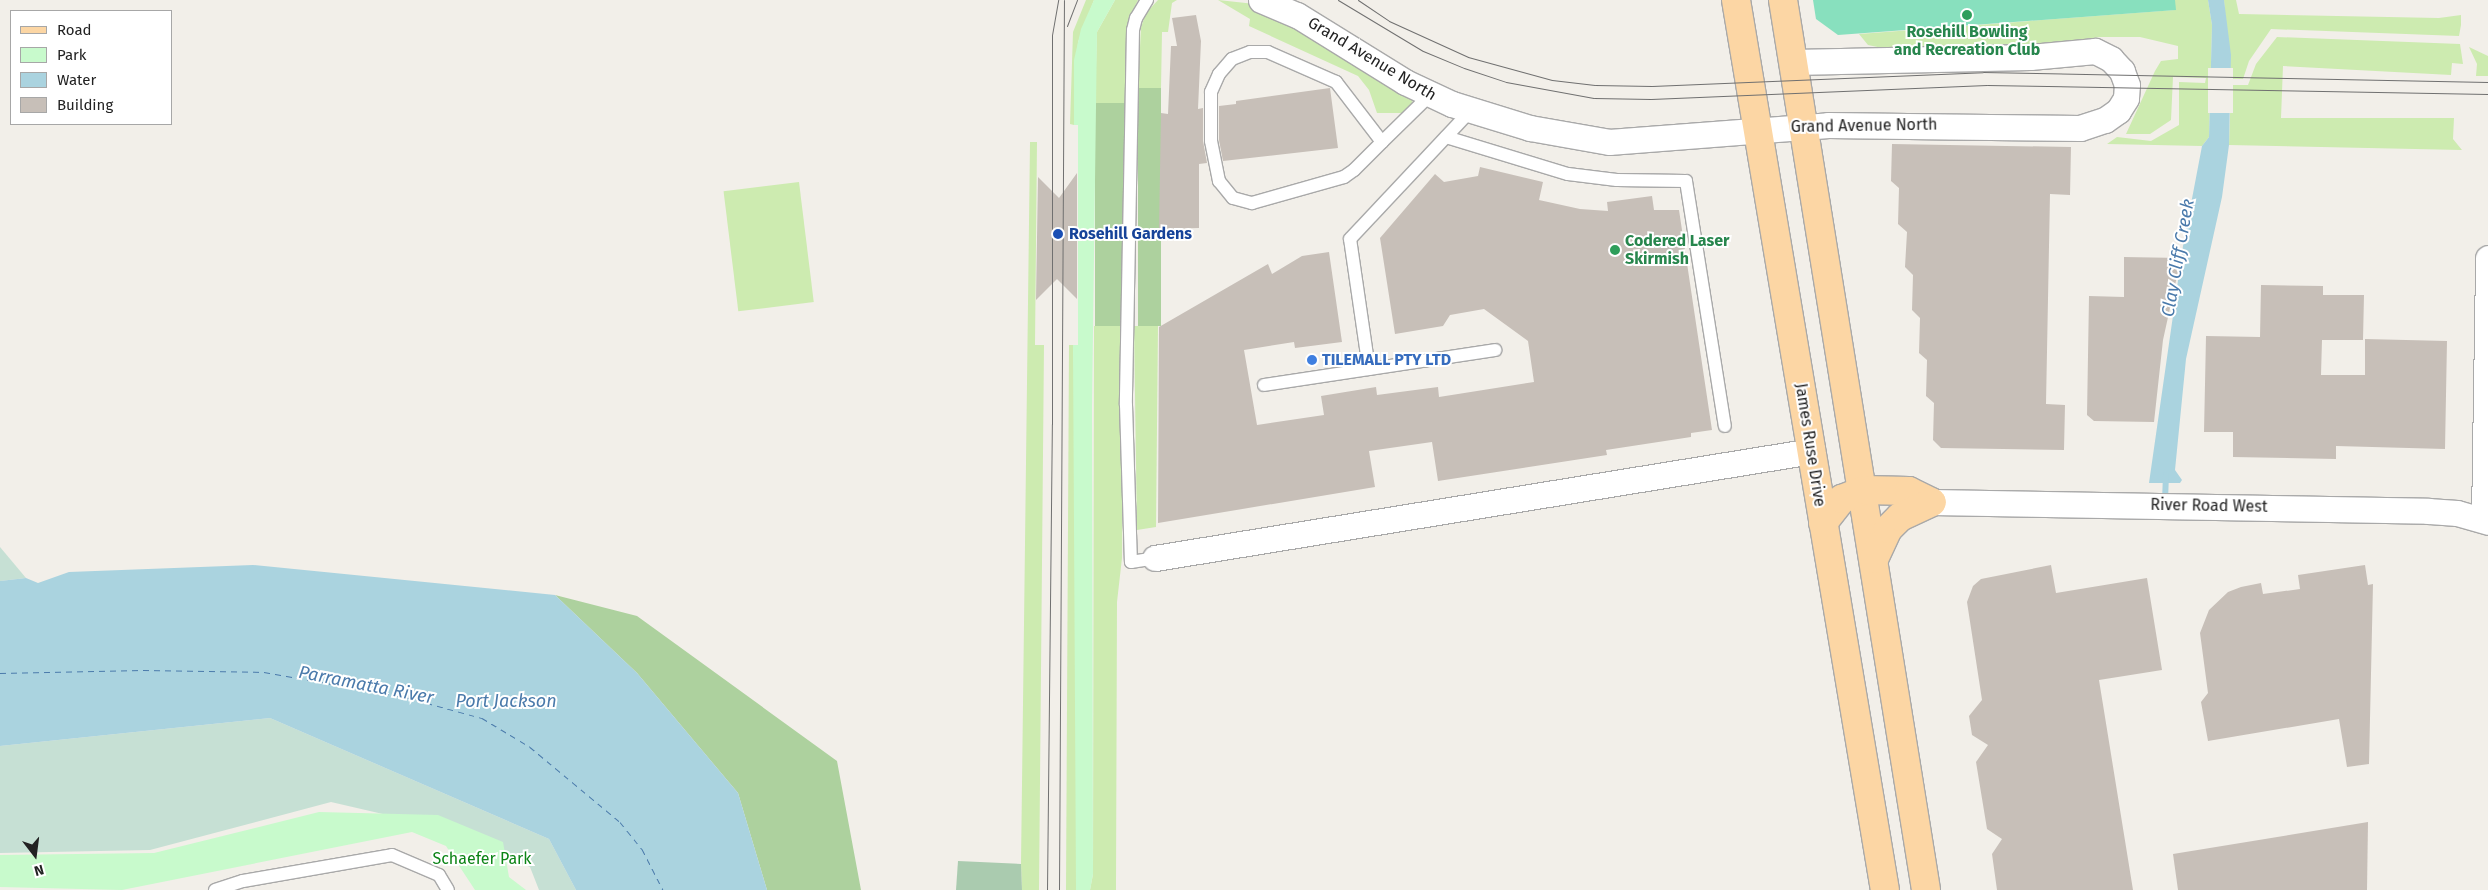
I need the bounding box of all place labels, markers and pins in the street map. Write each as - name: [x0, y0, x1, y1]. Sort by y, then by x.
- marker: Rosehill Bowling and Recreation Club: [1961, 9, 1973, 21]
- place label: Rosehill Bowling and Recreation Club: [1894, 22, 2040, 60]
- place label: Rosehill Gardens: [1069, 224, 1192, 244]
- marker: Rosehill Gardens: [1051, 227, 1065, 241]
- place label: Codered Laser Skirmish: [1625, 231, 1729, 269]
- marker: Codered Laser Skirmish: [1609, 244, 1621, 256]
- place label: TILEMALL PTY LTD: [1322, 350, 1451, 370]
- marker: TILEMALL PTY LTD: [1306, 354, 1318, 366]

